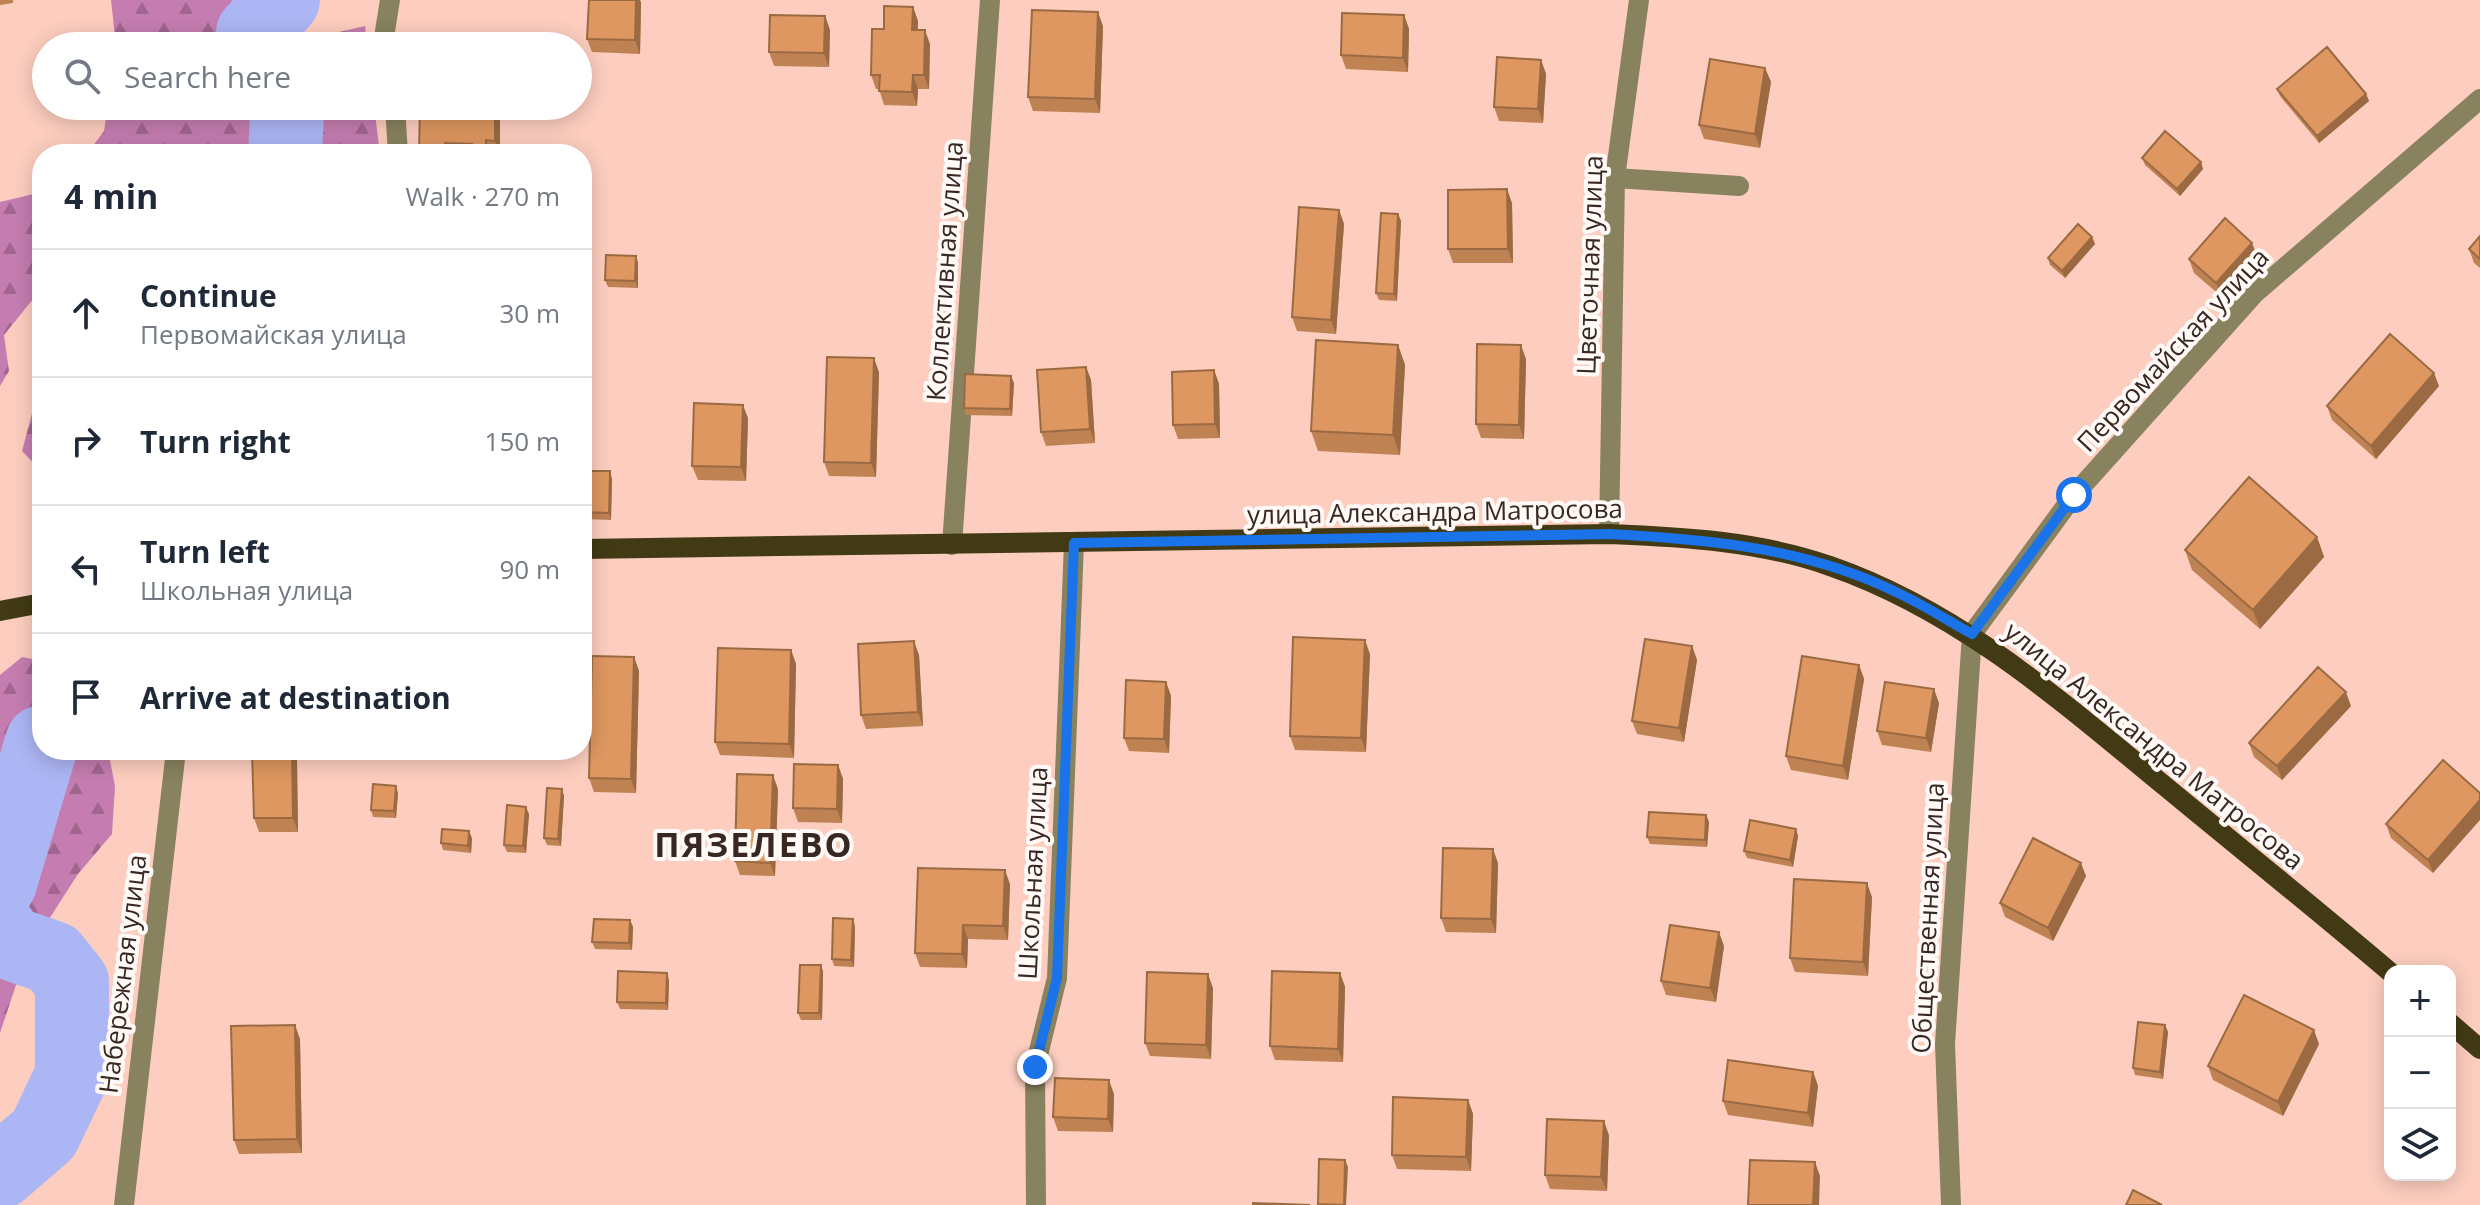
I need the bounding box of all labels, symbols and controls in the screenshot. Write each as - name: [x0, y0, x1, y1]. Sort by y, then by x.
- search box: [32, 32, 592, 120]
- icon: search: [60, 54, 104, 98]
- text: Search here: [124, 56, 291, 97]
- street label: Коллективная улица: [917, 140, 971, 402]
- street label: Цветочная улица: [1567, 155, 1611, 375]
- text: 4 min: [64, 173, 158, 219]
- text: Walk · 270 m: [406, 178, 560, 214]
- street label: Первомайская улица: [2068, 240, 2276, 459]
- text: Continue: [140, 275, 277, 316]
- icon: ahead: [64, 291, 108, 335]
- text: 30 m: [499, 295, 560, 331]
- text: Первомайская улица: [140, 316, 407, 352]
- icon: right: [64, 419, 108, 463]
- text: Turn right: [140, 421, 291, 462]
- text: 150 m: [485, 423, 560, 459]
- route start: [2056, 477, 2092, 513]
- street label: улица Александра Матросова: [1247, 490, 1623, 532]
- text: Turn left: [140, 531, 270, 572]
- icon: left: [64, 547, 108, 591]
- text: 90 m: [499, 551, 560, 587]
- text: Школьная улица: [140, 572, 353, 608]
- street label: улица Александра Матросова: [1997, 613, 2312, 877]
- icon: arrive: [64, 675, 108, 719]
- text: Arrive at destination: [140, 677, 451, 718]
- street label: Школьная улица: [1008, 765, 1056, 980]
- street label: Общественная улица: [1902, 781, 1952, 1054]
- district label: ПЯЗЕЛЕВО: [654, 821, 854, 867]
- street label: Набережная улица: [89, 852, 155, 1095]
- map controls: [2384, 965, 2456, 1181]
- button: +: [2384, 965, 2456, 1037]
- button: −: [2384, 1037, 2456, 1109]
- route end: [1017, 1049, 1053, 1085]
- button: layers: [2384, 1109, 2456, 1181]

